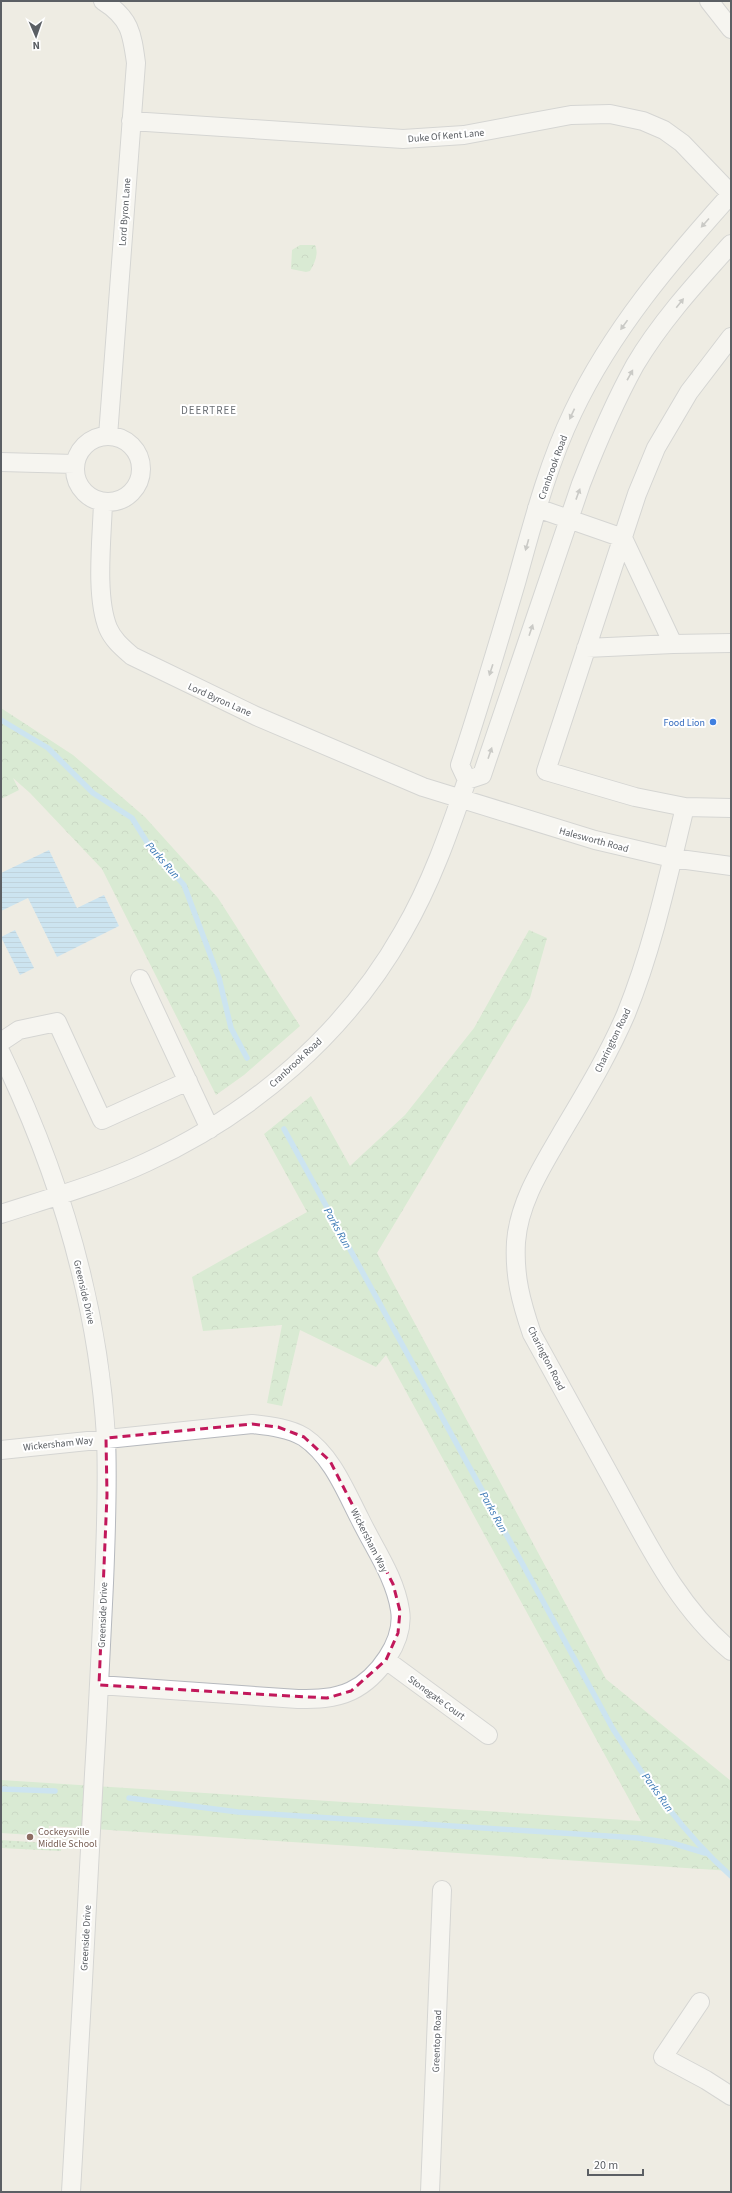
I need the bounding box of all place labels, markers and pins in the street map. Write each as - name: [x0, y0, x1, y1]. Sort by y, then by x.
- place label: Food Lion: [664, 716, 705, 730]
- marker: Food Lion: [708, 717, 718, 727]
- place label: Cockeysville Middle School: [38, 1825, 98, 1851]
- marker: Cockeysville Middle School: [25, 1832, 35, 1842]

